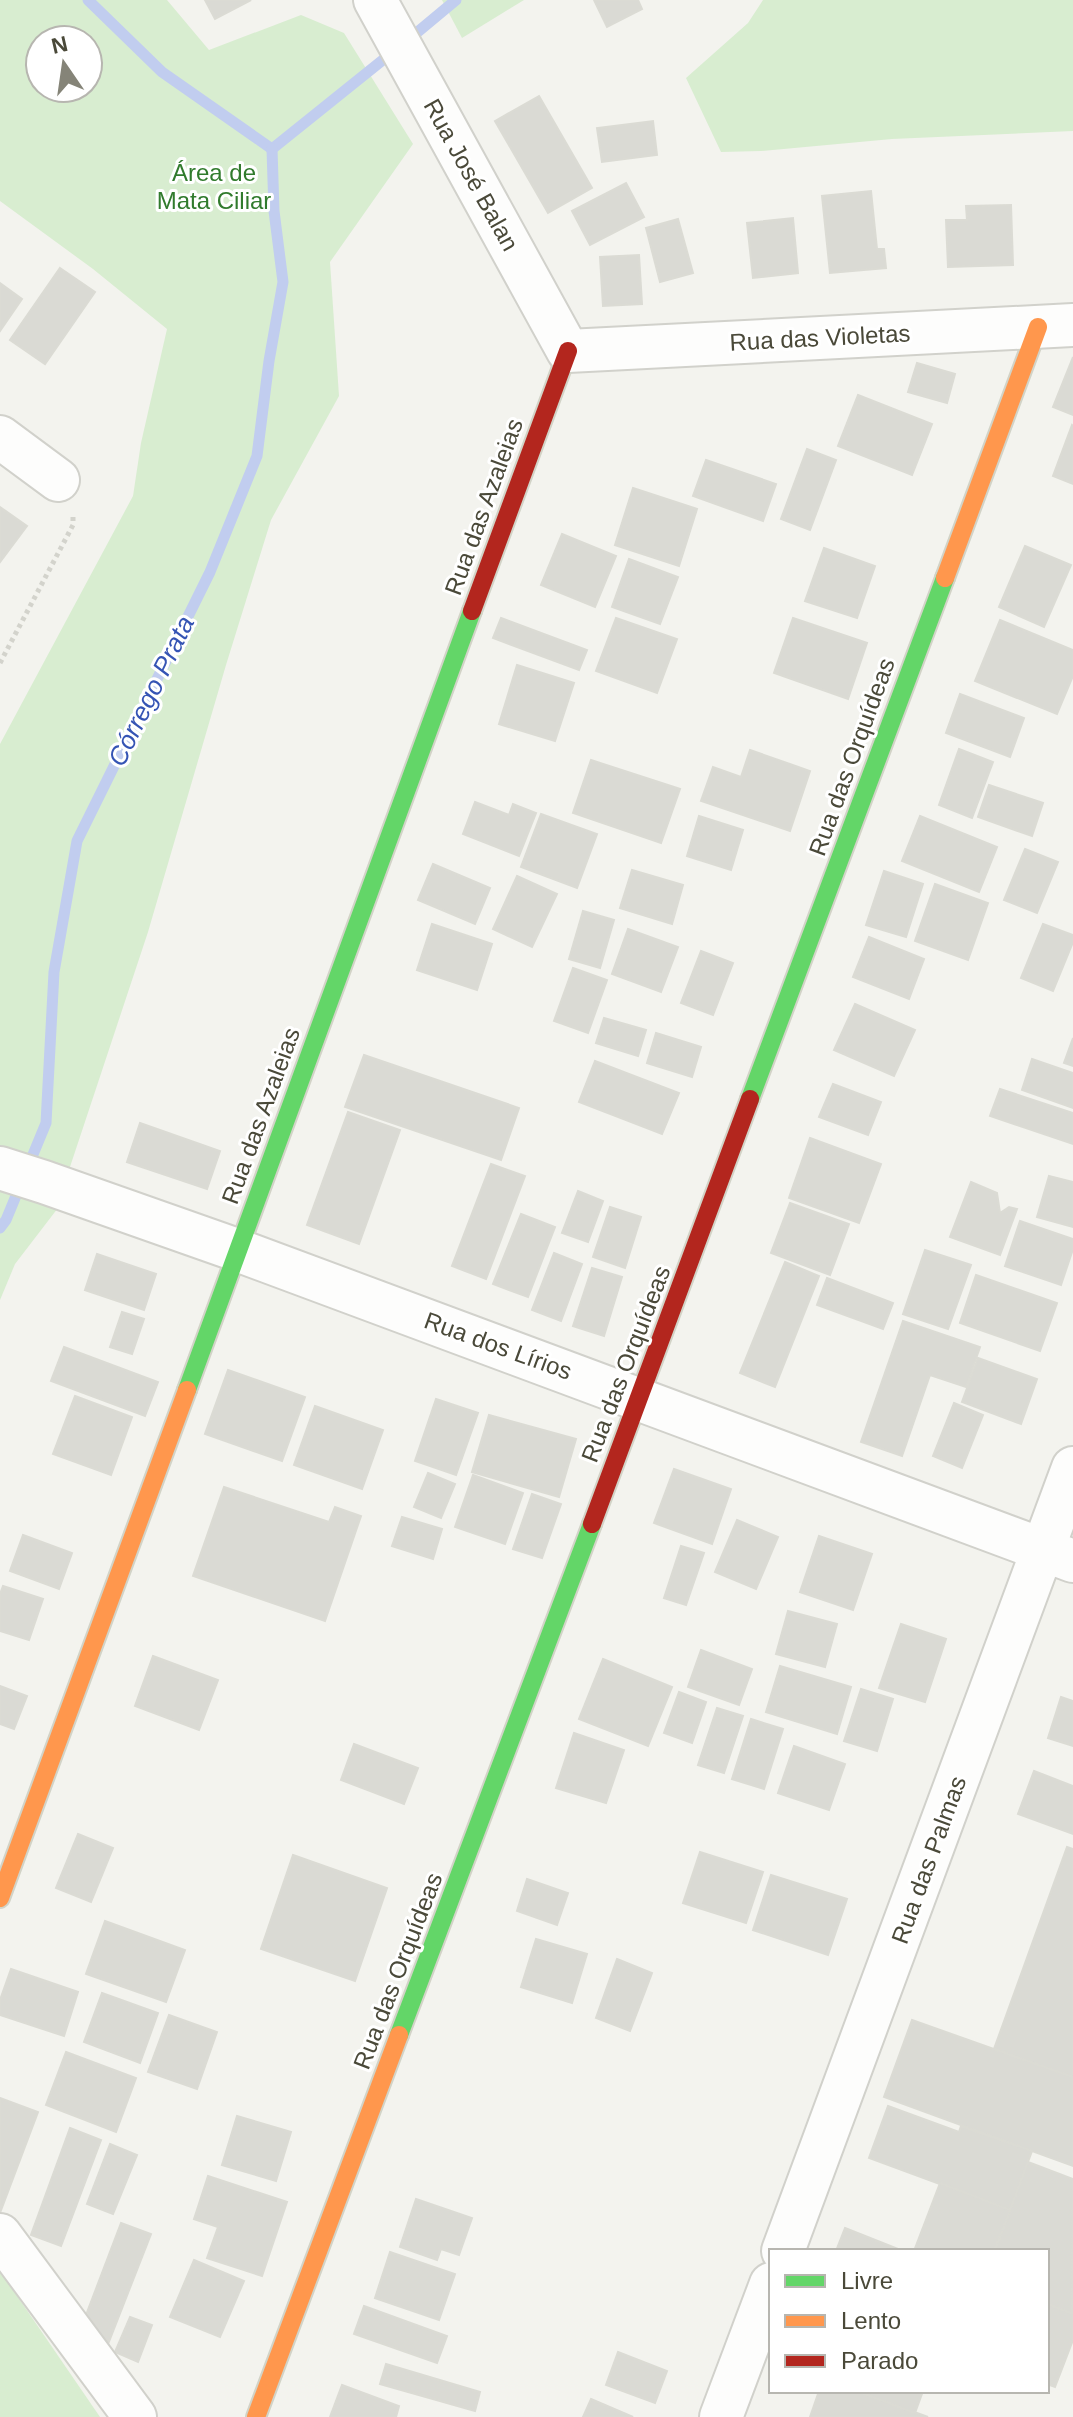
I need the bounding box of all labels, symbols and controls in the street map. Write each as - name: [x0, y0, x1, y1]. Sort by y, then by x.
- north arrow: [24, 24, 104, 104]
- text: N: [49, 31, 70, 59]
- street label: Rua José Balan: [419, 94, 524, 255]
- park label: Área de Mata Ciliar: [157, 159, 271, 214]
- street label: Rua das Violetas: [729, 319, 911, 356]
- street label: Rua das Azaleias: [439, 415, 528, 599]
- water label: Córrego Prata: [102, 611, 200, 771]
- street label: Rua das Orquídeas: [803, 654, 900, 859]
- street label: Rua das Azaleias: [216, 1024, 305, 1208]
- street label: Rua das Orquídeas: [576, 1262, 675, 1466]
- street label: Rua dos Lírios: [421, 1306, 575, 1385]
- street label: Rua das Palmas: [886, 1772, 971, 1947]
- street label: Rua das Orquídeas: [348, 1869, 447, 2073]
- legend: [769, 2249, 1049, 2393]
- text: Livre: [841, 2267, 893, 2294]
- text: Lento: [841, 2307, 901, 2334]
- text: Parado: [841, 2347, 918, 2374]

